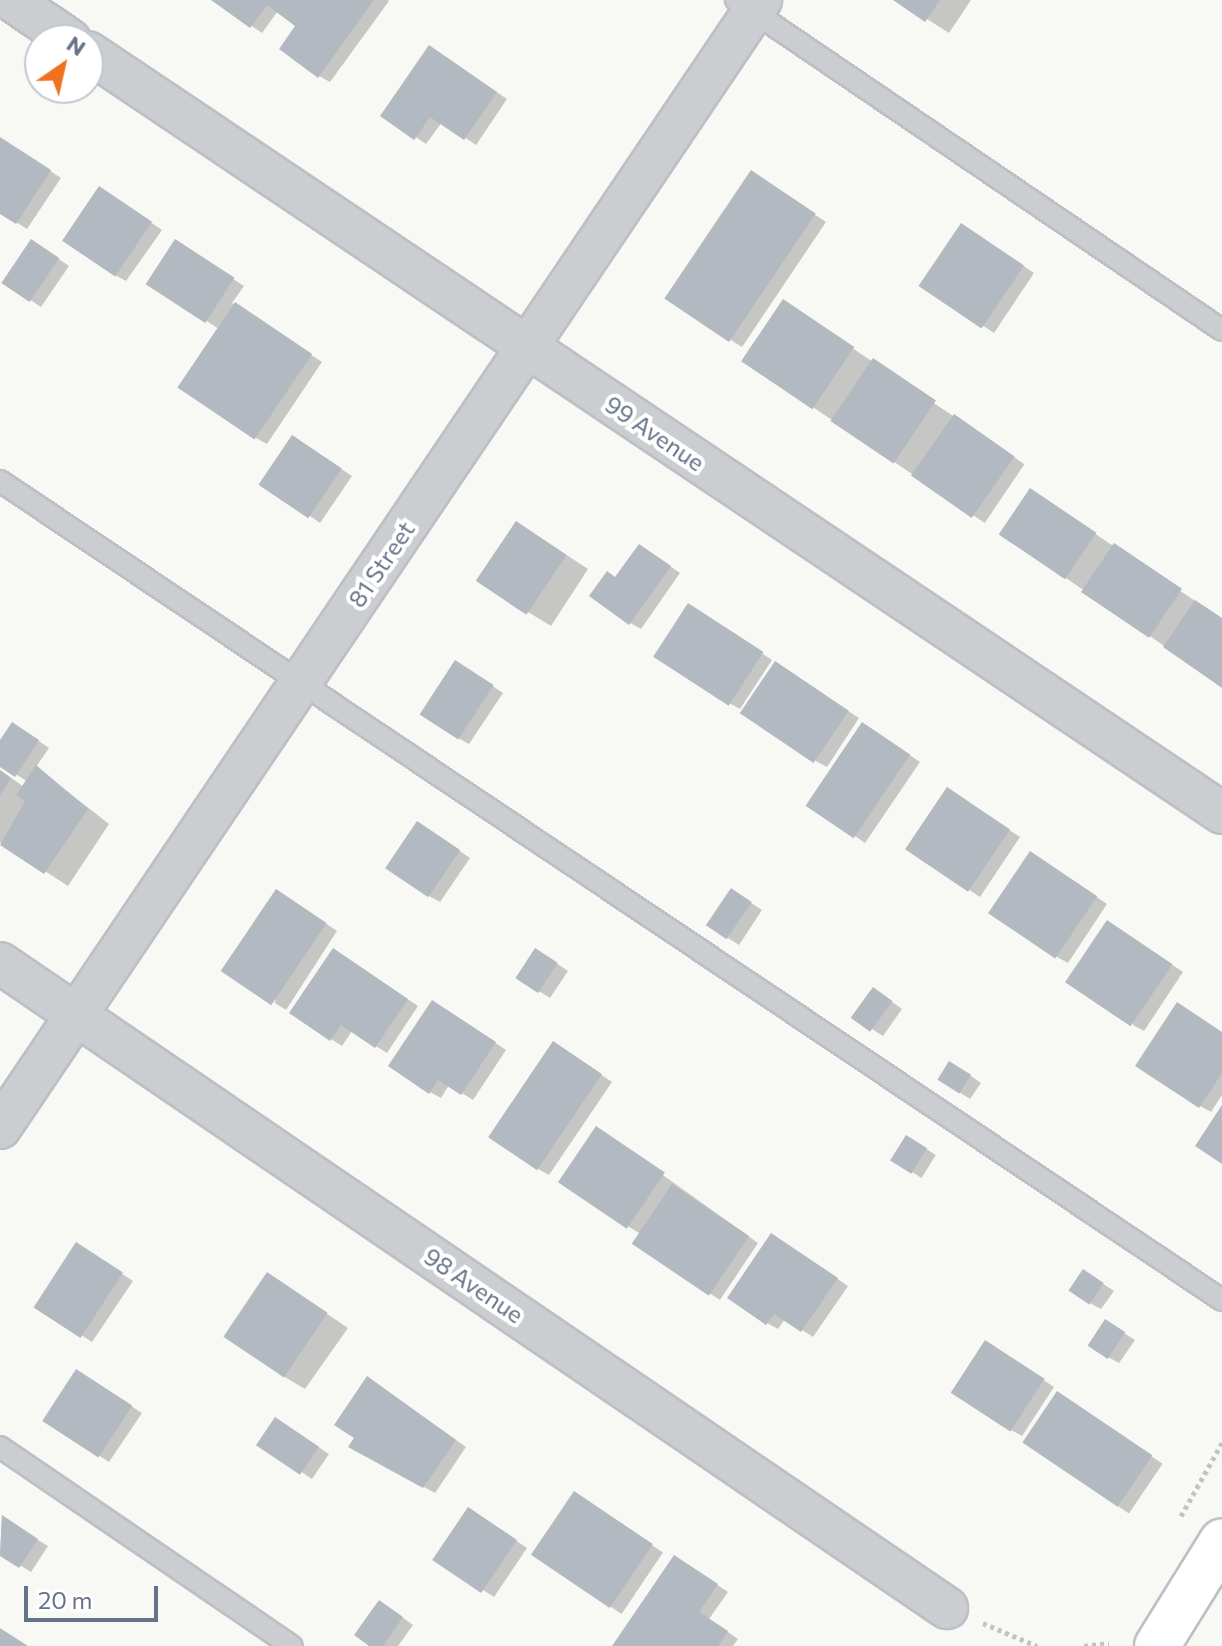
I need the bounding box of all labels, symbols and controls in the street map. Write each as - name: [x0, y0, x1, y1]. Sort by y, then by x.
- north arrow: [24, 24, 104, 104]
- text: N: [62, 30, 91, 61]
- street label: 99 Avenue: [600, 389, 710, 477]
- street label: 81 Street: [342, 516, 420, 612]
- street label: 98 Avenue: [419, 1241, 529, 1329]
- scale bar: [28, 1570, 162, 1620]
- text: 20 m: [38, 1585, 92, 1614]

